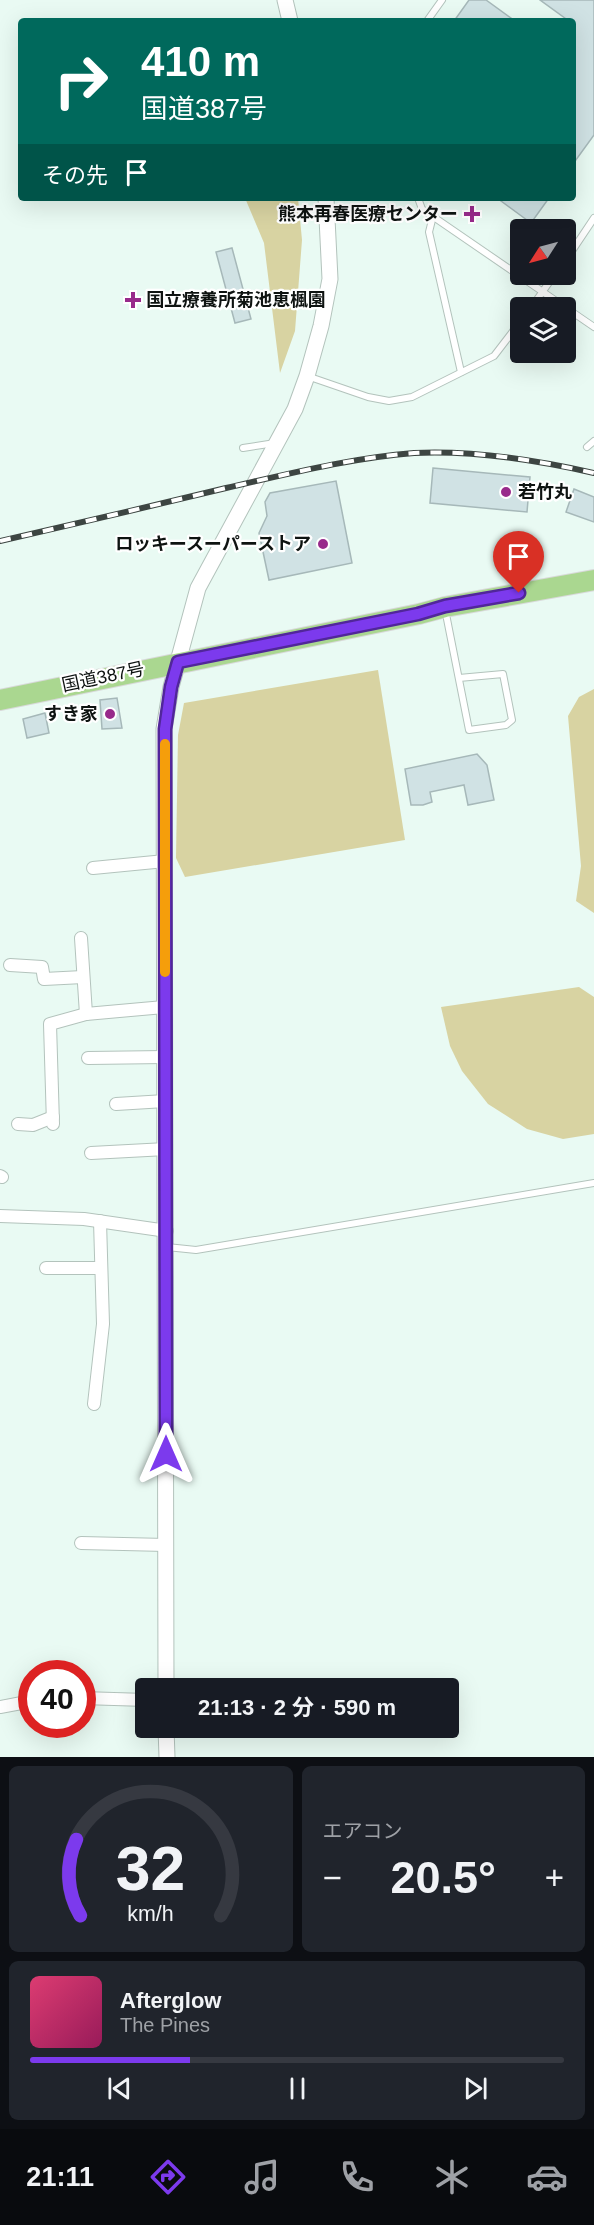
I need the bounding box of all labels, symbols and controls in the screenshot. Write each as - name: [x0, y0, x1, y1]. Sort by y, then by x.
- text: 410 m: [141, 38, 260, 85]
- icon: right: [42, 42, 120, 120]
- text: 国道387号: [141, 94, 267, 124]
- icon: arrive: [120, 156, 153, 189]
- text: その先: [42, 163, 108, 188]
- place label: 熊本再春医療センター: [278, 204, 458, 224]
- marker: 熊本再春医療センター: [463, 205, 481, 223]
- north arrow: [510, 219, 576, 285]
- map controls: [510, 219, 576, 363]
- place label: 国立療養所菊池恵楓園: [146, 290, 326, 310]
- marker: 国立療養所菊池恵楓園: [124, 291, 142, 309]
- button: layers: [510, 297, 576, 363]
- place label: 若竹丸: [518, 482, 572, 502]
- marker: 若竹丸: [499, 485, 513, 499]
- pin: [493, 531, 544, 593]
- place label: ロッキースーパーストア: [115, 534, 311, 554]
- marker: ロッキースーパーストア: [316, 537, 330, 551]
- icon: arrive: [502, 540, 535, 573]
- street label: 国道387号: [60, 658, 146, 696]
- place label: すき家: [44, 704, 98, 724]
- marker: すき家: [103, 707, 117, 721]
- position arrow: [134, 1422, 198, 1486]
- speed limit sign: 40: [18, 1660, 96, 1738]
- text: 21:13 · 2 分 · 590 m: [198, 1695, 396, 1720]
- text: エアコン: [323, 1820, 403, 1842]
- text: 32: [116, 1834, 185, 1903]
- text: 20.5°: [390, 1852, 496, 1903]
- text: −: [323, 1859, 342, 1896]
- text: +: [545, 1859, 564, 1896]
- text: km/h: [128, 1902, 174, 1926]
- text: Afterglow: [120, 1988, 221, 2013]
- text: The Pines: [120, 2014, 210, 2036]
- icon: previous: [103, 2072, 136, 2105]
- icon: pause: [281, 2072, 314, 2105]
- icon: next: [459, 2072, 492, 2105]
- icon: directions: [147, 2156, 189, 2198]
- icon: music: [241, 2156, 283, 2198]
- icon: phone: [336, 2156, 378, 2198]
- icon: climate: [431, 2156, 473, 2198]
- icon: car: [526, 2156, 568, 2198]
- text: 21:11: [26, 2162, 94, 2192]

